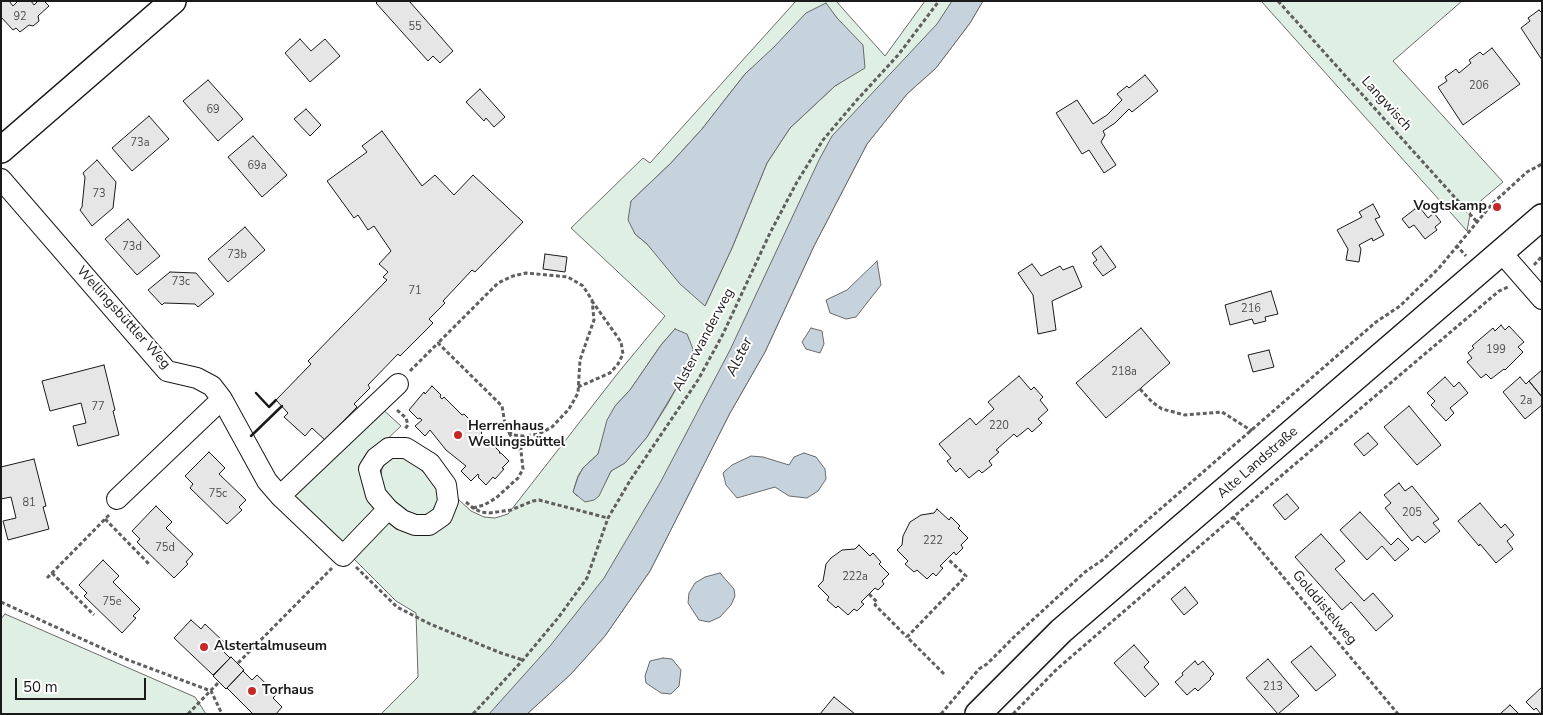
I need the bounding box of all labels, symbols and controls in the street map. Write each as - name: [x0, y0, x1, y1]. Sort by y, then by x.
- house number: 92: [13, 10, 27, 24]
- house number: 55: [408, 20, 422, 34]
- street label: Langwisch: [1357, 73, 1415, 135]
- house number: 206: [1469, 79, 1489, 93]
- house number: 69: [206, 103, 220, 117]
- house number: 73a: [130, 136, 150, 150]
- house number: 69a: [247, 159, 267, 173]
- house number: 73: [92, 187, 106, 201]
- place label: Vogtskamp: [1413, 199, 1487, 215]
- marker: Vogtskamp: [1491, 201, 1503, 213]
- house number: 73d: [122, 240, 142, 254]
- house number: 73b: [227, 248, 247, 262]
- street label: Wellingsbüttler Weg: [72, 263, 174, 373]
- house number: 73c: [172, 275, 190, 289]
- house number: 71: [408, 284, 422, 298]
- street label: Alsterwanderweg: [670, 286, 738, 394]
- house number: 216: [1241, 302, 1261, 316]
- water label: Alster: [723, 335, 757, 379]
- house number: 199: [1486, 343, 1506, 357]
- house number: 218a: [1111, 365, 1137, 379]
- house number: 2a: [1520, 394, 1532, 408]
- house number: 77: [91, 400, 105, 414]
- place label: Herrenhaus Wellingsbüttel: [468, 419, 565, 452]
- house number: 220: [989, 419, 1009, 433]
- street label: Alte Landstraße: [1214, 423, 1302, 503]
- marker: Herrenhaus Wellingsbüttel: [452, 429, 464, 441]
- house number: 75c: [209, 487, 227, 501]
- house number: 81: [22, 496, 36, 510]
- house number: 205: [1402, 506, 1422, 520]
- house number: 222: [923, 534, 943, 548]
- house number: 75d: [155, 541, 175, 555]
- street label: Golddistelweg: [1288, 567, 1360, 649]
- house number: 222a: [842, 570, 868, 584]
- house number: 75e: [102, 595, 122, 609]
- place label: Alstertalmuseum: [214, 639, 327, 655]
- marker: Alstertalmuseum: [198, 641, 210, 653]
- scale bar: [18, 668, 149, 700]
- text: 50 m: [23, 677, 58, 697]
- house number: 213: [1263, 680, 1283, 694]
- place label: Torhaus: [262, 683, 314, 699]
- marker: Torhaus: [246, 685, 258, 697]

